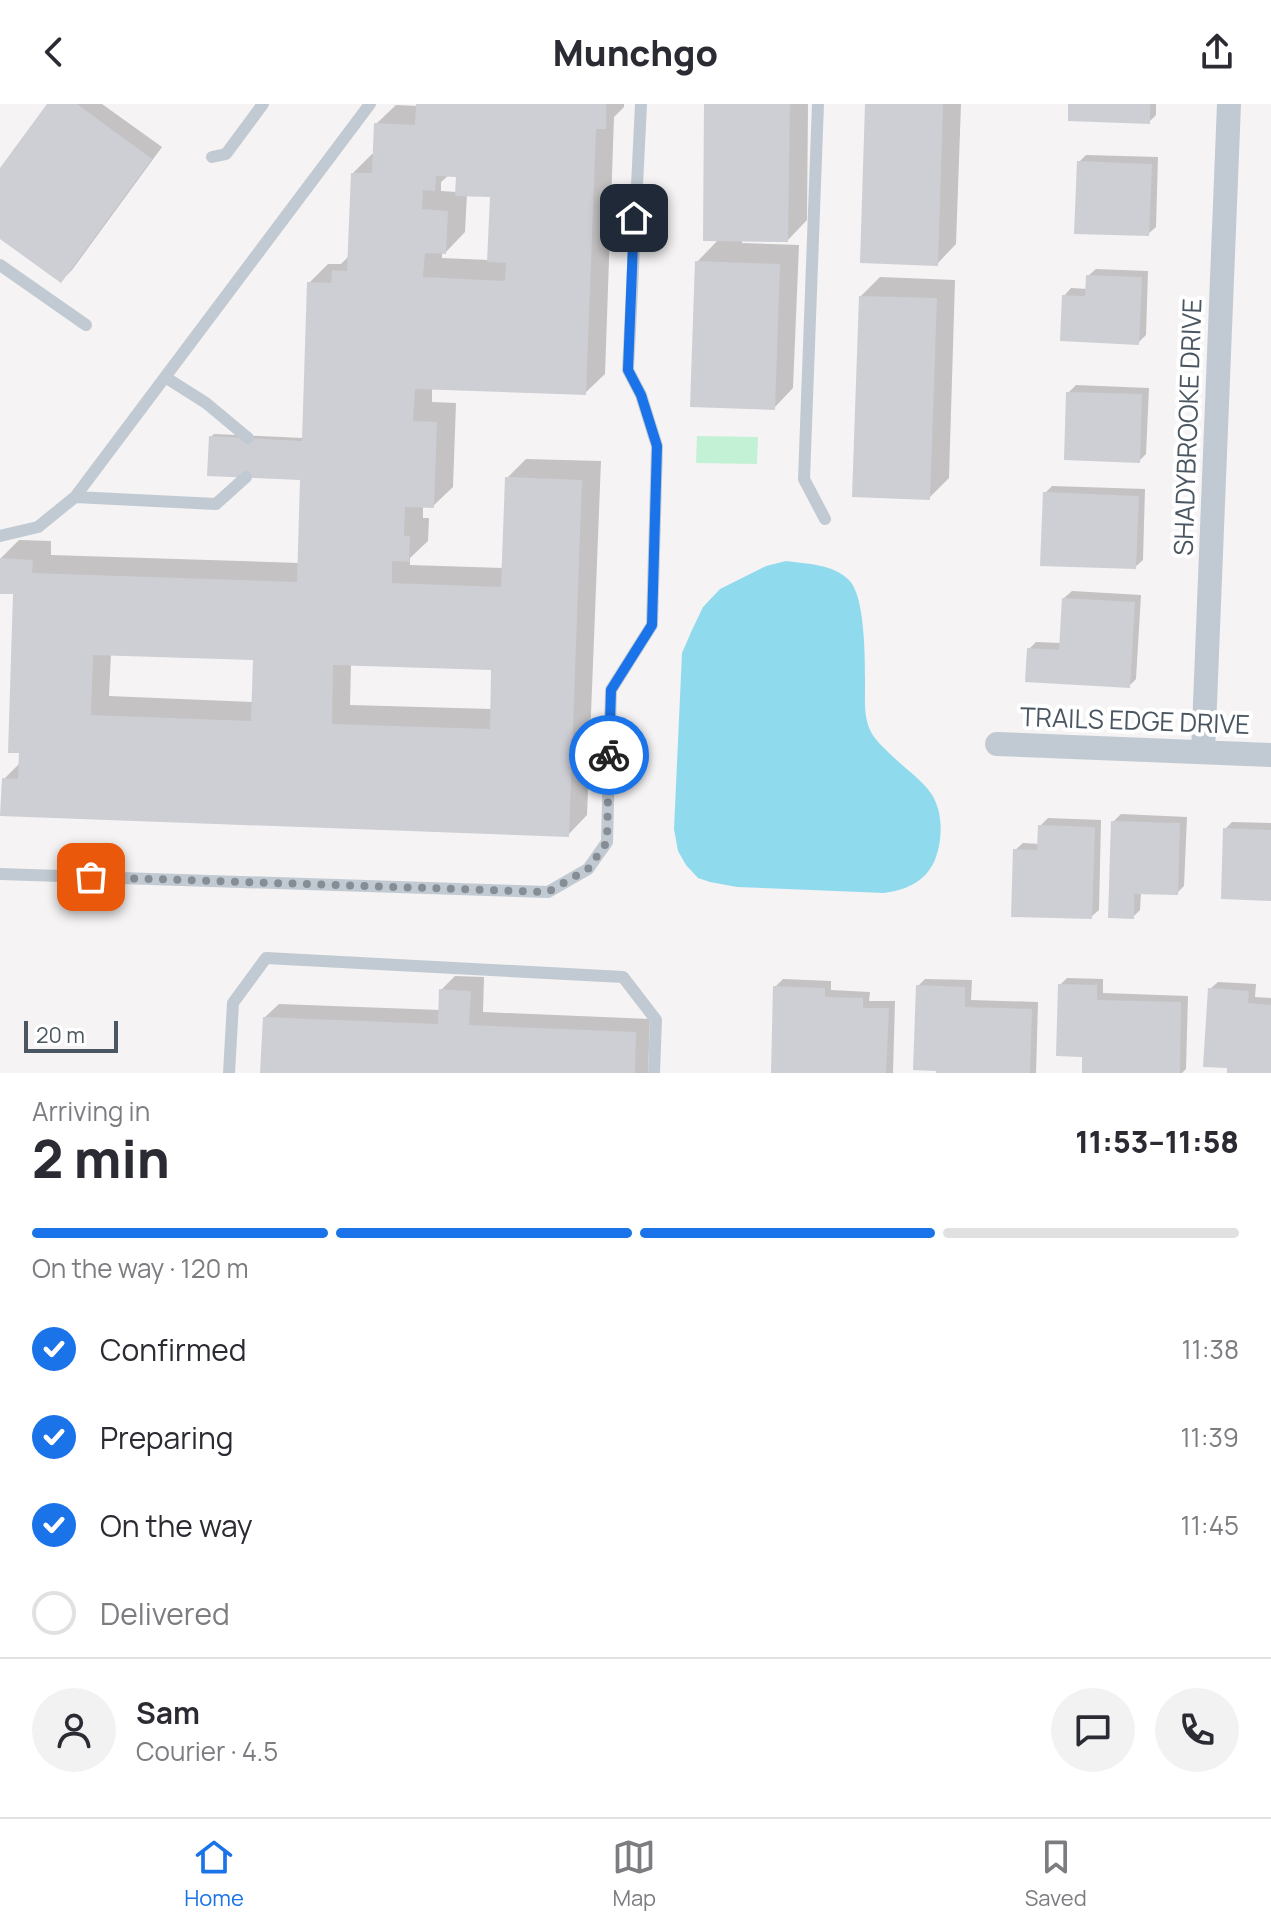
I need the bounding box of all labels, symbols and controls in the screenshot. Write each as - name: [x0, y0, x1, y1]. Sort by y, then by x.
- text: Munchgo: [553, 28, 718, 77]
- icon: back: [32, 30, 76, 74]
- icon: share: [1195, 30, 1239, 74]
- pin: [600, 184, 668, 252]
- icon: home: [612, 196, 656, 240]
- street label: SHADYBROOKE DRIVE: [1165, 298, 1209, 556]
- street label: TRAILS EDGE DRIVE: [1019, 698, 1251, 742]
- courier: [569, 715, 649, 795]
- icon: bike: [587, 733, 631, 777]
- pin: [57, 843, 125, 911]
- icon: bag: [69, 855, 113, 899]
- scale bar: [24, 1017, 118, 1053]
- text: 20 m: [36, 1020, 85, 1050]
- text: Arriving in: [32, 1093, 150, 1129]
- text: 11:53–11:58: [1075, 1121, 1239, 1162]
- text: 2 min: [32, 1123, 170, 1194]
- text: On the way · 120 m: [32, 1250, 249, 1286]
- icon: check: [32, 1327, 76, 1371]
- text: Confirmed: [100, 1329, 247, 1370]
- text: 11:38: [1181, 1331, 1239, 1367]
- icon: check: [32, 1415, 76, 1459]
- text: Preparing: [100, 1417, 234, 1458]
- text: 11:39: [1180, 1419, 1239, 1455]
- icon: check: [32, 1503, 76, 1547]
- text: On the way: [100, 1505, 253, 1546]
- text: 11:45: [1181, 1507, 1239, 1543]
- text: Delivered: [100, 1593, 230, 1634]
- button: person: [32, 1688, 116, 1772]
- button: chat: [1051, 1688, 1135, 1772]
- button: phone: [1155, 1688, 1239, 1772]
- text: Sam: [136, 1692, 200, 1733]
- text: Courier · 4.5: [136, 1733, 278, 1769]
- tab: Home: [184, 1835, 244, 1913]
- tab: Map: [612, 1835, 656, 1913]
- tab: Saved: [1025, 1835, 1087, 1913]

